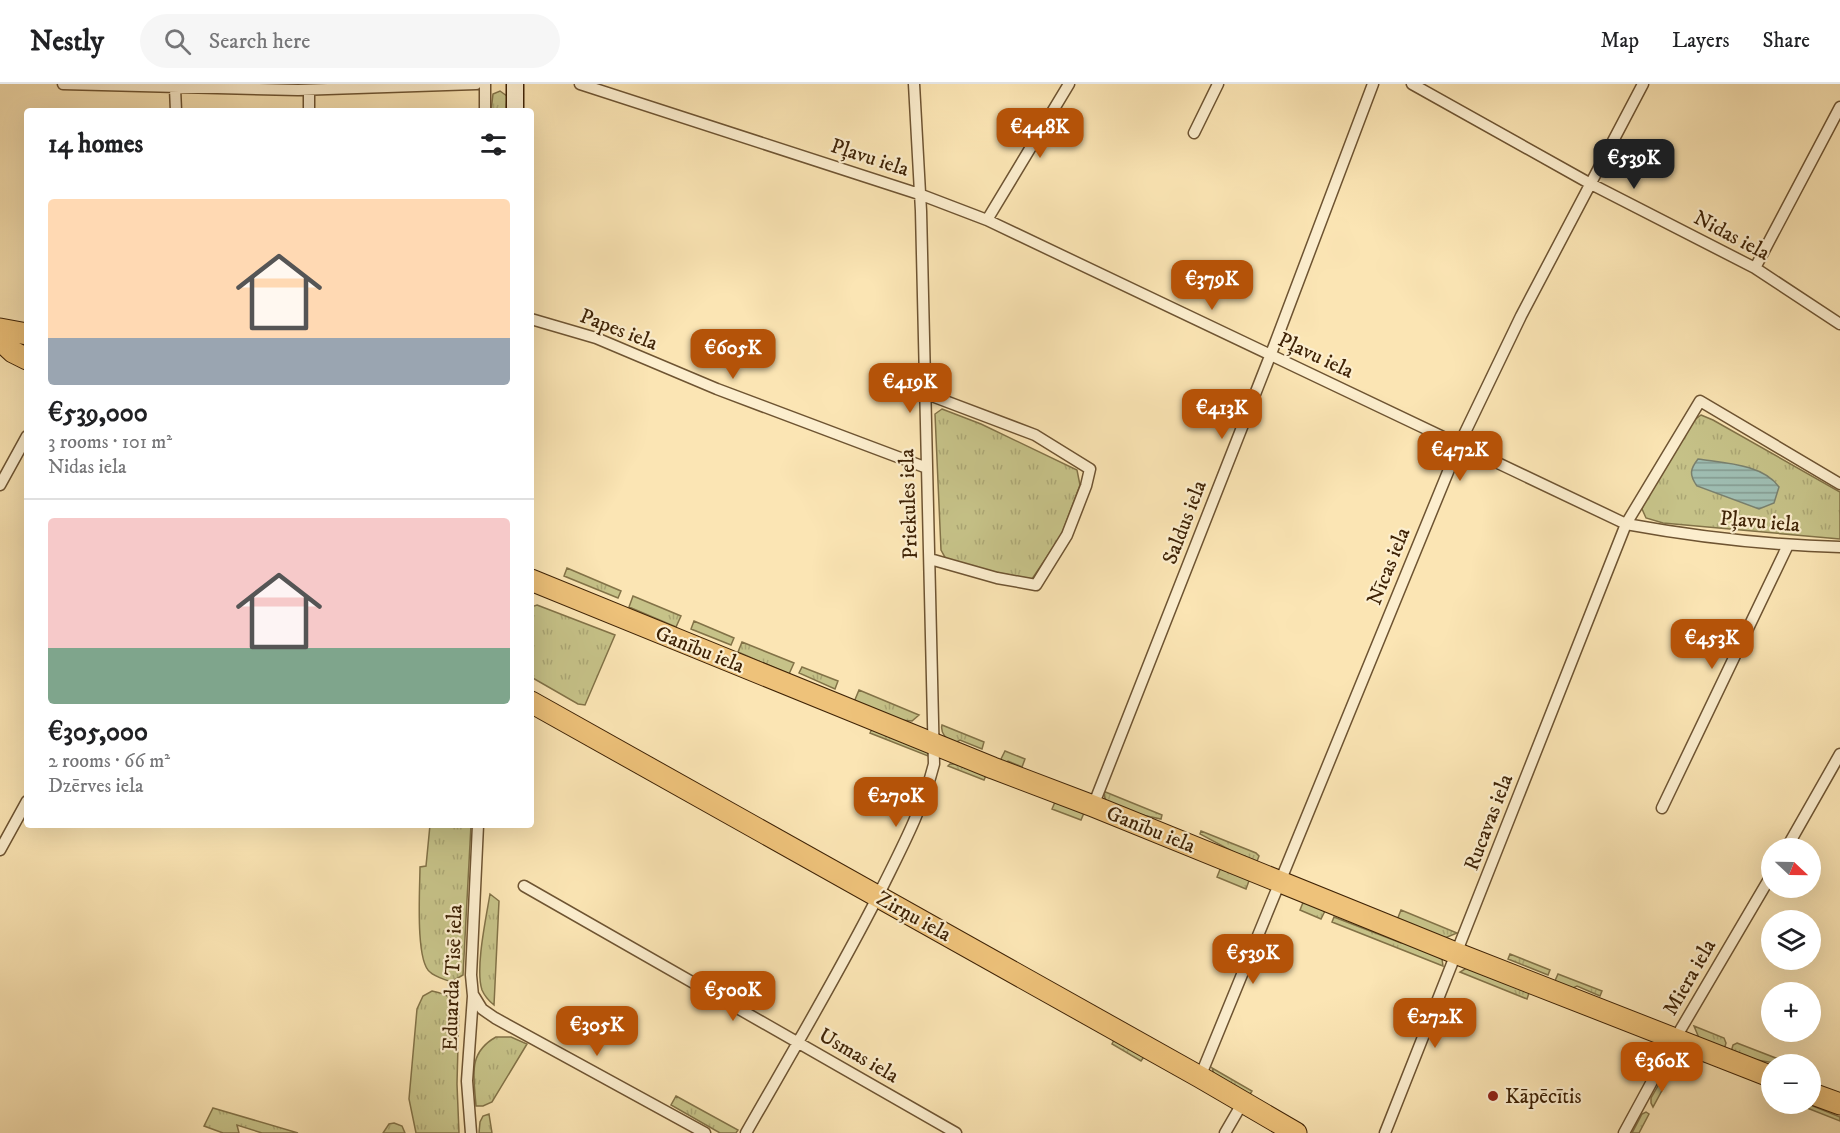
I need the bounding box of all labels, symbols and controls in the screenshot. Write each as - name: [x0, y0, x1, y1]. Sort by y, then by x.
- search box: [140, 14, 560, 68]
- text: Nestly: [30, 24, 104, 59]
- icon: search: [161, 25, 194, 58]
- text: Search here: [209, 28, 310, 55]
- text: Map: [1600, 28, 1639, 54]
- text: Layers: [1672, 28, 1730, 54]
- text: Share: [1763, 28, 1810, 54]
- pin: €448K: [998, 108, 1082, 159]
- text: €448K: [1011, 115, 1069, 140]
- text: 14 homes: [48, 128, 143, 161]
- icon: filters: [477, 128, 510, 161]
- street label: Pļavu iela: [827, 133, 912, 183]
- pin: €539K: [1592, 139, 1676, 190]
- text: €539K: [1607, 146, 1661, 171]
- street label: Nidas iela: [1689, 205, 1774, 267]
- icon: home: [225, 238, 333, 346]
- pin: €379K: [1170, 260, 1254, 311]
- text: €379K: [1185, 267, 1239, 292]
- street label: Papes iela: [576, 303, 661, 357]
- street label: Pļavu iela: [1274, 327, 1358, 385]
- pin: €605K: [691, 329, 775, 380]
- text: €605K: [705, 336, 761, 361]
- pin: €419K: [868, 363, 952, 414]
- text: €419K: [883, 370, 937, 395]
- pin: €413K: [1180, 389, 1264, 440]
- text: €413K: [1196, 396, 1248, 421]
- text: €539,000: [48, 397, 148, 430]
- text: 3 rooms · 101 m²: [48, 430, 172, 455]
- pin: €472K: [1418, 431, 1502, 482]
- text: €472K: [1432, 438, 1489, 463]
- street label: Priekules iela: [894, 448, 924, 560]
- text: Nidas iela: [48, 455, 126, 480]
- street label: Saldus iela: [1157, 477, 1213, 568]
- street label: Pļavu iela: [1719, 506, 1801, 538]
- street label: Nīcas iela: [1362, 524, 1416, 609]
- icon: home: [225, 557, 333, 665]
- pin: €453K: [1670, 619, 1754, 670]
- street label: Ganību iela: [651, 620, 748, 680]
- text: €453K: [1685, 626, 1739, 651]
- text: €305,000: [48, 716, 148, 749]
- text: 2 rooms · 66 m²: [48, 749, 170, 774]
- street label: Rucavas iela: [1459, 770, 1519, 874]
- text: Dzērves iela: [48, 774, 144, 799]
- pin: €270K: [854, 777, 938, 828]
- text: €270K: [868, 784, 924, 809]
- street label: Ganību iela: [1102, 800, 1199, 860]
- north arrow: [1761, 838, 1821, 898]
- map controls: [1761, 838, 1821, 1114]
- street label: Zirņu iela: [872, 886, 956, 948]
- street label: Eduarda Tisē iela: [437, 904, 469, 1052]
- button: layers: [1761, 910, 1821, 970]
- pin: €539K: [1211, 934, 1295, 985]
- street label: Miera iela: [1658, 935, 1722, 1020]
- text: €539K: [1226, 941, 1280, 966]
- pin: €500K: [691, 971, 775, 1022]
- text: €500K: [704, 978, 762, 1003]
- button: +: [1761, 982, 1821, 1042]
- pin: €272K: [1393, 998, 1477, 1049]
- text: €272K: [1407, 1005, 1463, 1030]
- pin: €305K: [555, 1006, 639, 1057]
- text: €305K: [570, 1013, 624, 1038]
- street label: Usmas iela: [814, 1023, 903, 1089]
- pin: €360K: [1620, 1042, 1704, 1093]
- text: €360K: [1635, 1049, 1689, 1074]
- button: −: [1761, 1054, 1821, 1114]
- place label: Kāpēcītis: [1505, 1084, 1581, 1110]
- marker: Kāpēcītis: [1486, 1089, 1500, 1103]

